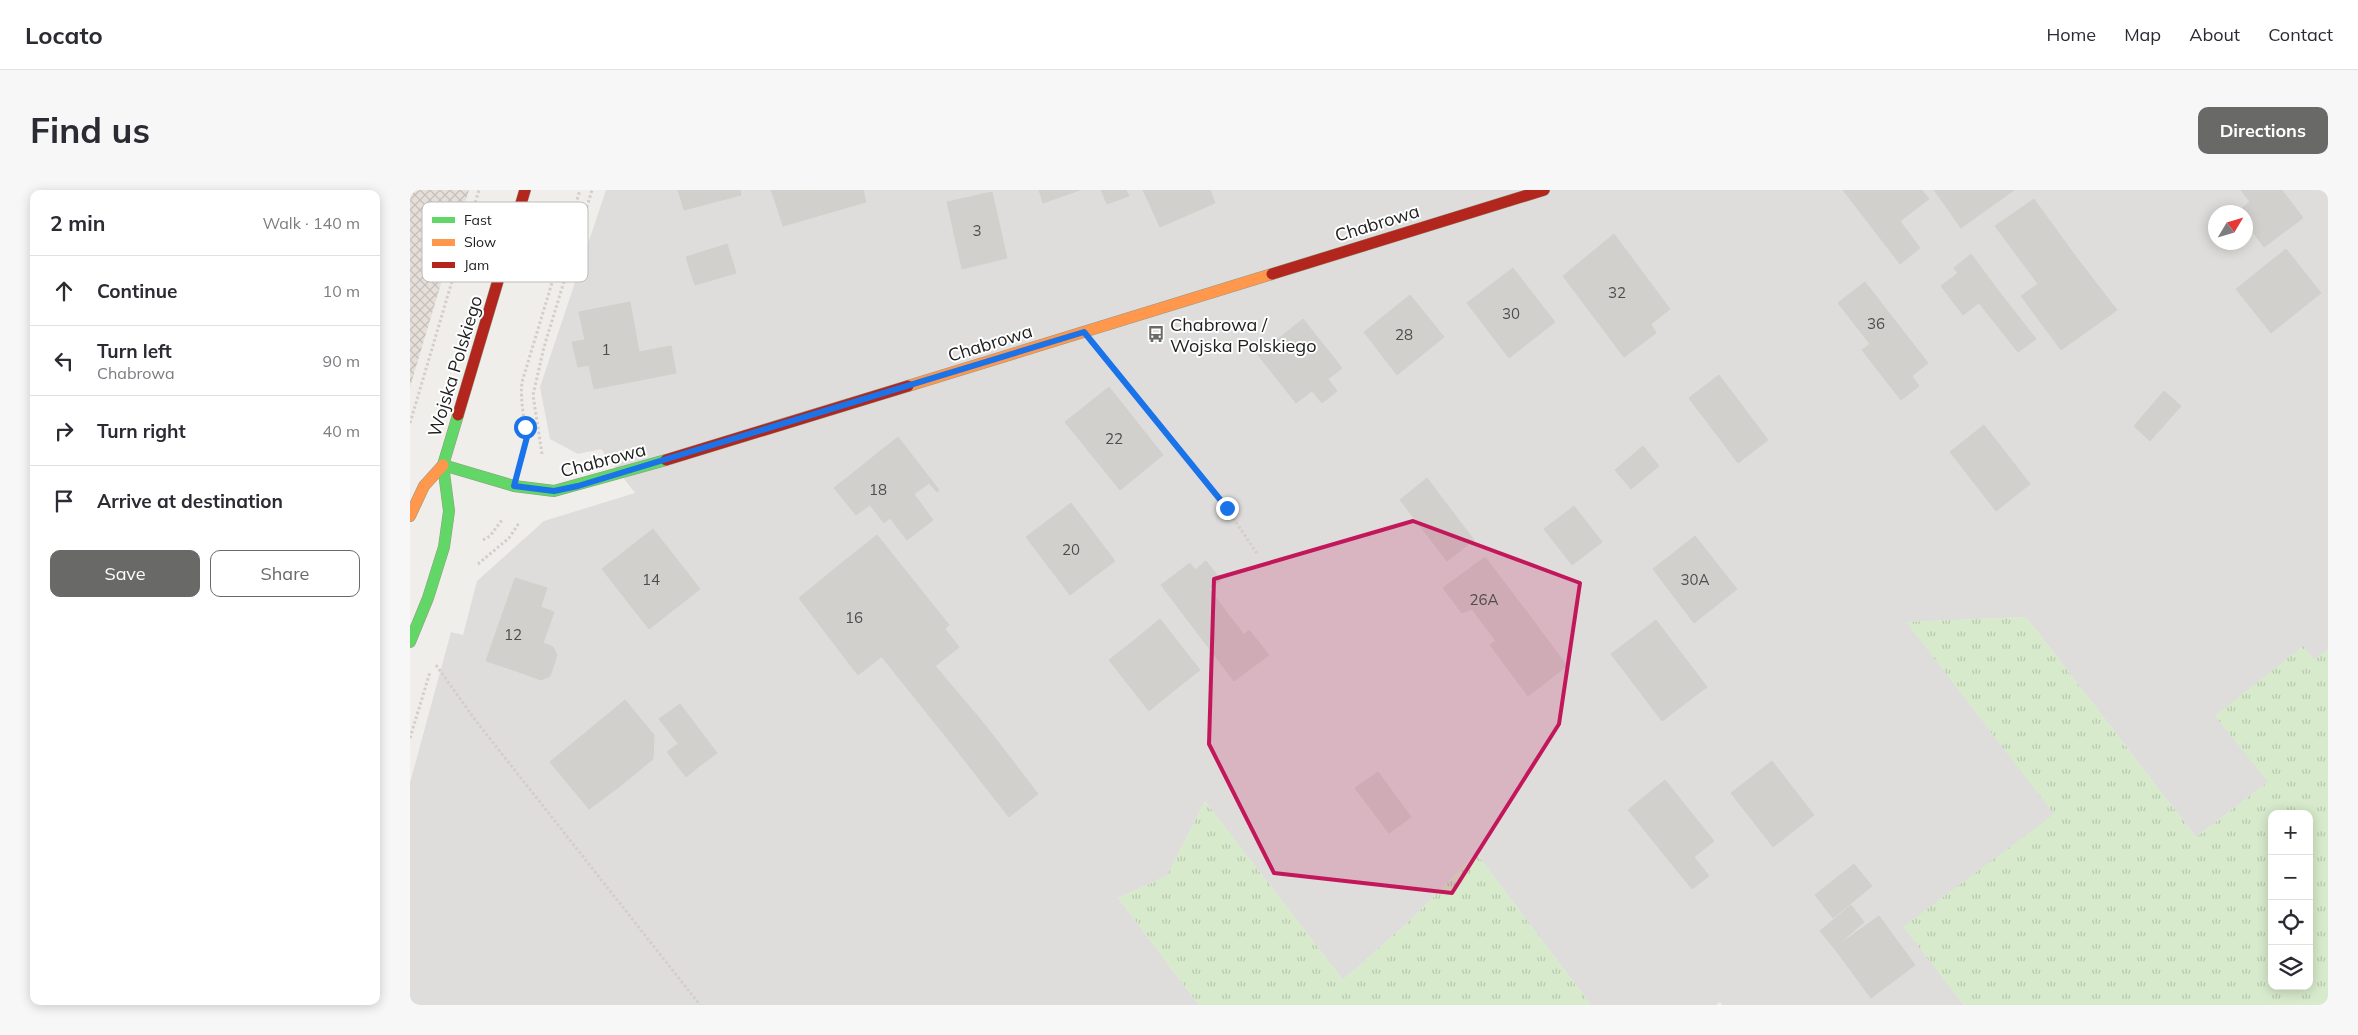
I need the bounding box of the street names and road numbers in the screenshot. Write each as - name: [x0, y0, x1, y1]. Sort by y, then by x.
- street label: Chabrowa: [1332, 199, 1422, 247]
- street label: Wojska Polskiego: [423, 293, 487, 439]
- street label: Chabrowa: [945, 319, 1035, 367]
- street label: Chabrowa: [558, 438, 648, 482]

